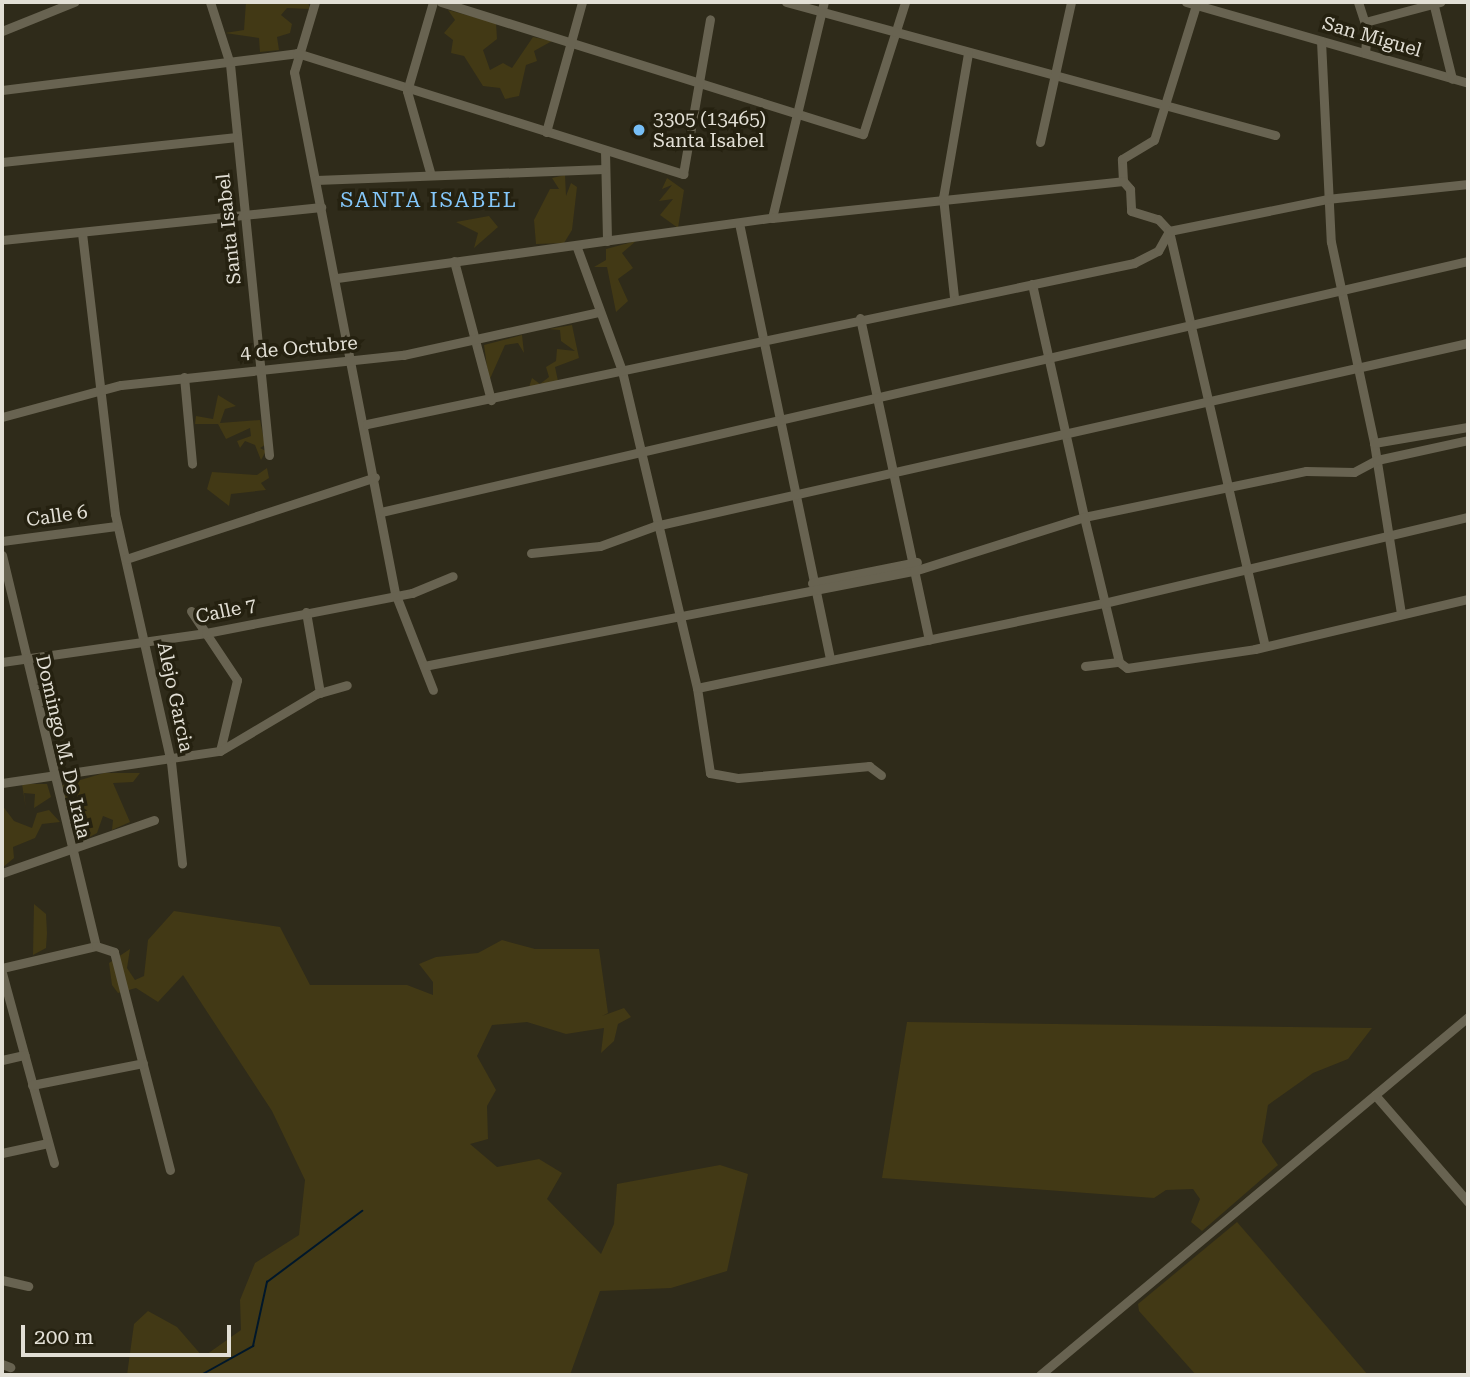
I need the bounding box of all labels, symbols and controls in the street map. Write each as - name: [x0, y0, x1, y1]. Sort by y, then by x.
- street label: San Miguel: [1320, 12, 1424, 62]
- place label: 3305 (13465) Santa Isabel: [653, 108, 766, 152]
- marker: 3305 (13465) Santa Isabel: [631, 122, 647, 138]
- street label: Santa Isabel: [212, 172, 246, 286]
- district label: SANTA ISABEL: [342, 187, 516, 213]
- street label: 4 de Octubre: [239, 332, 359, 364]
- street label: Calle 6: [25, 500, 89, 532]
- street label: Calle 7: [194, 593, 258, 629]
- street label: Alejo Garcia: [152, 640, 198, 754]
- street label: Domingo M. De Irala: [31, 653, 95, 841]
- scale bar: [24, 1310, 234, 1354]
- text: 200 m: [34, 1325, 94, 1349]

